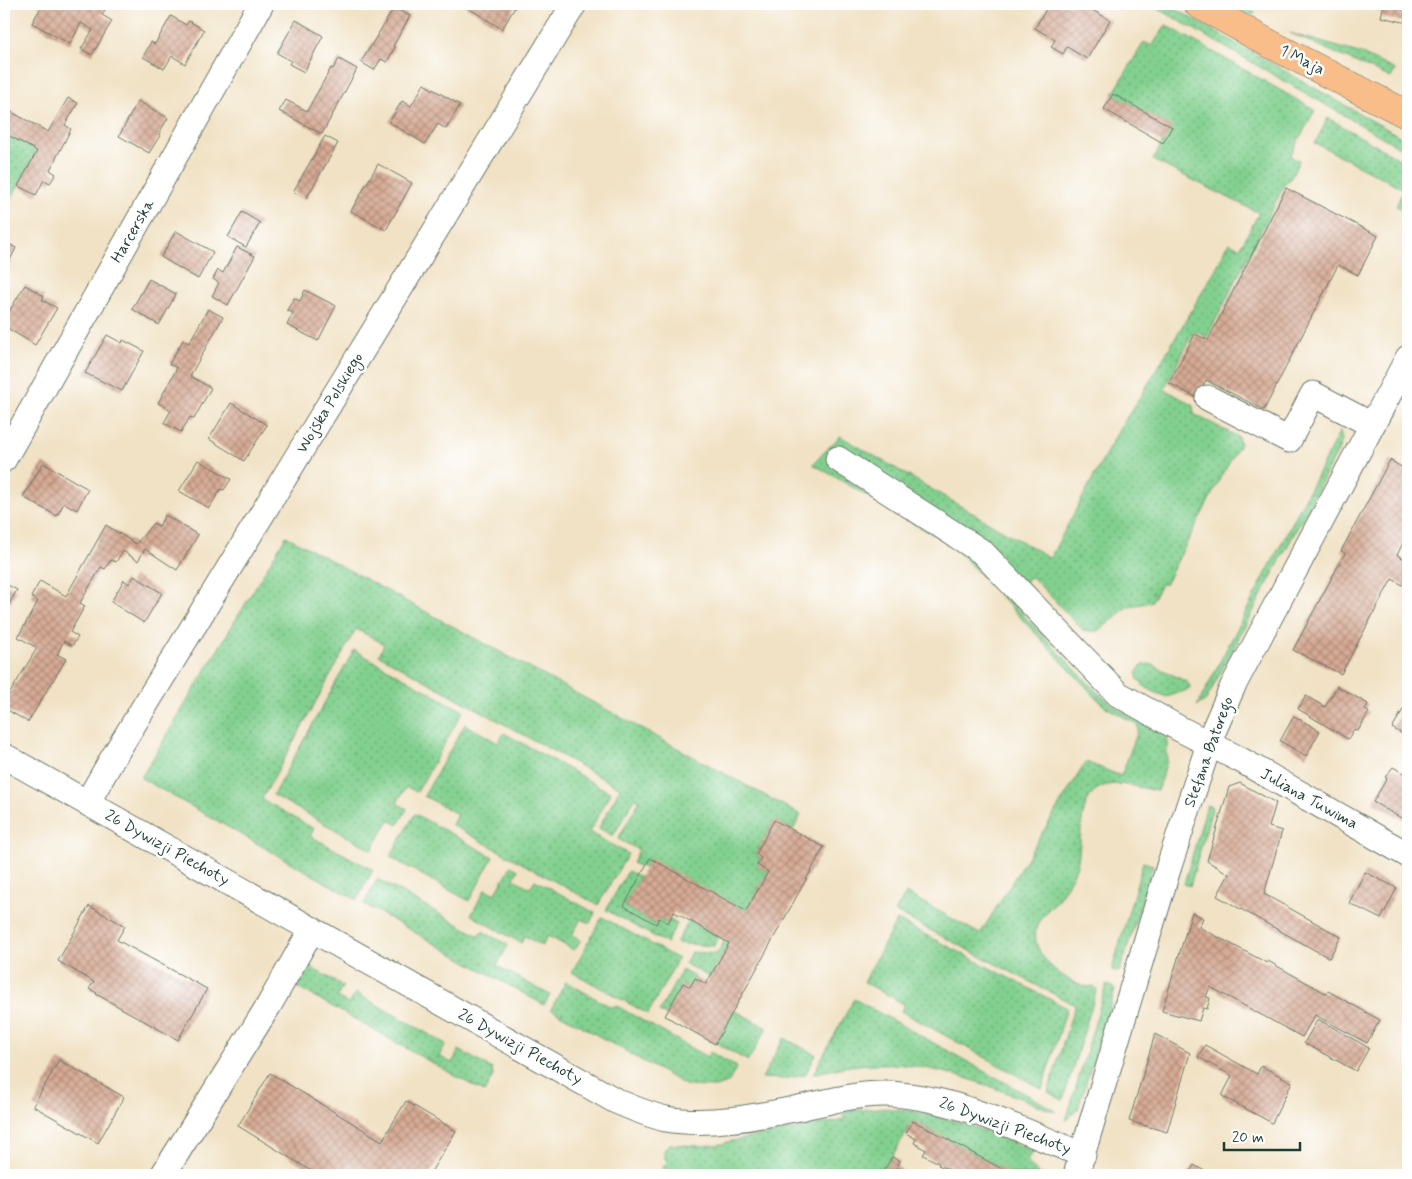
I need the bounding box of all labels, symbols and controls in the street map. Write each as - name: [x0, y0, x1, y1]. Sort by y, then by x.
- street label: 1 Maja: [1276, 40, 1328, 80]
- street label: Harcerska: [106, 195, 160, 267]
- street label: Wojska Polskiego: [292, 349, 369, 458]
- street label: Stefana Batorego: [1179, 693, 1240, 811]
- street label: Juliana Tuwima: [1257, 764, 1361, 834]
- street label: 26 Dywizji Piechoty: [101, 805, 233, 891]
- street label: 26 Dywizji Piechoty: [454, 1004, 586, 1090]
- street label: 26 Dywizji Piechoty: [936, 1092, 1074, 1160]
- scale bar: [1224, 1119, 1301, 1151]
- text: 20 m: [1232, 1128, 1264, 1148]

